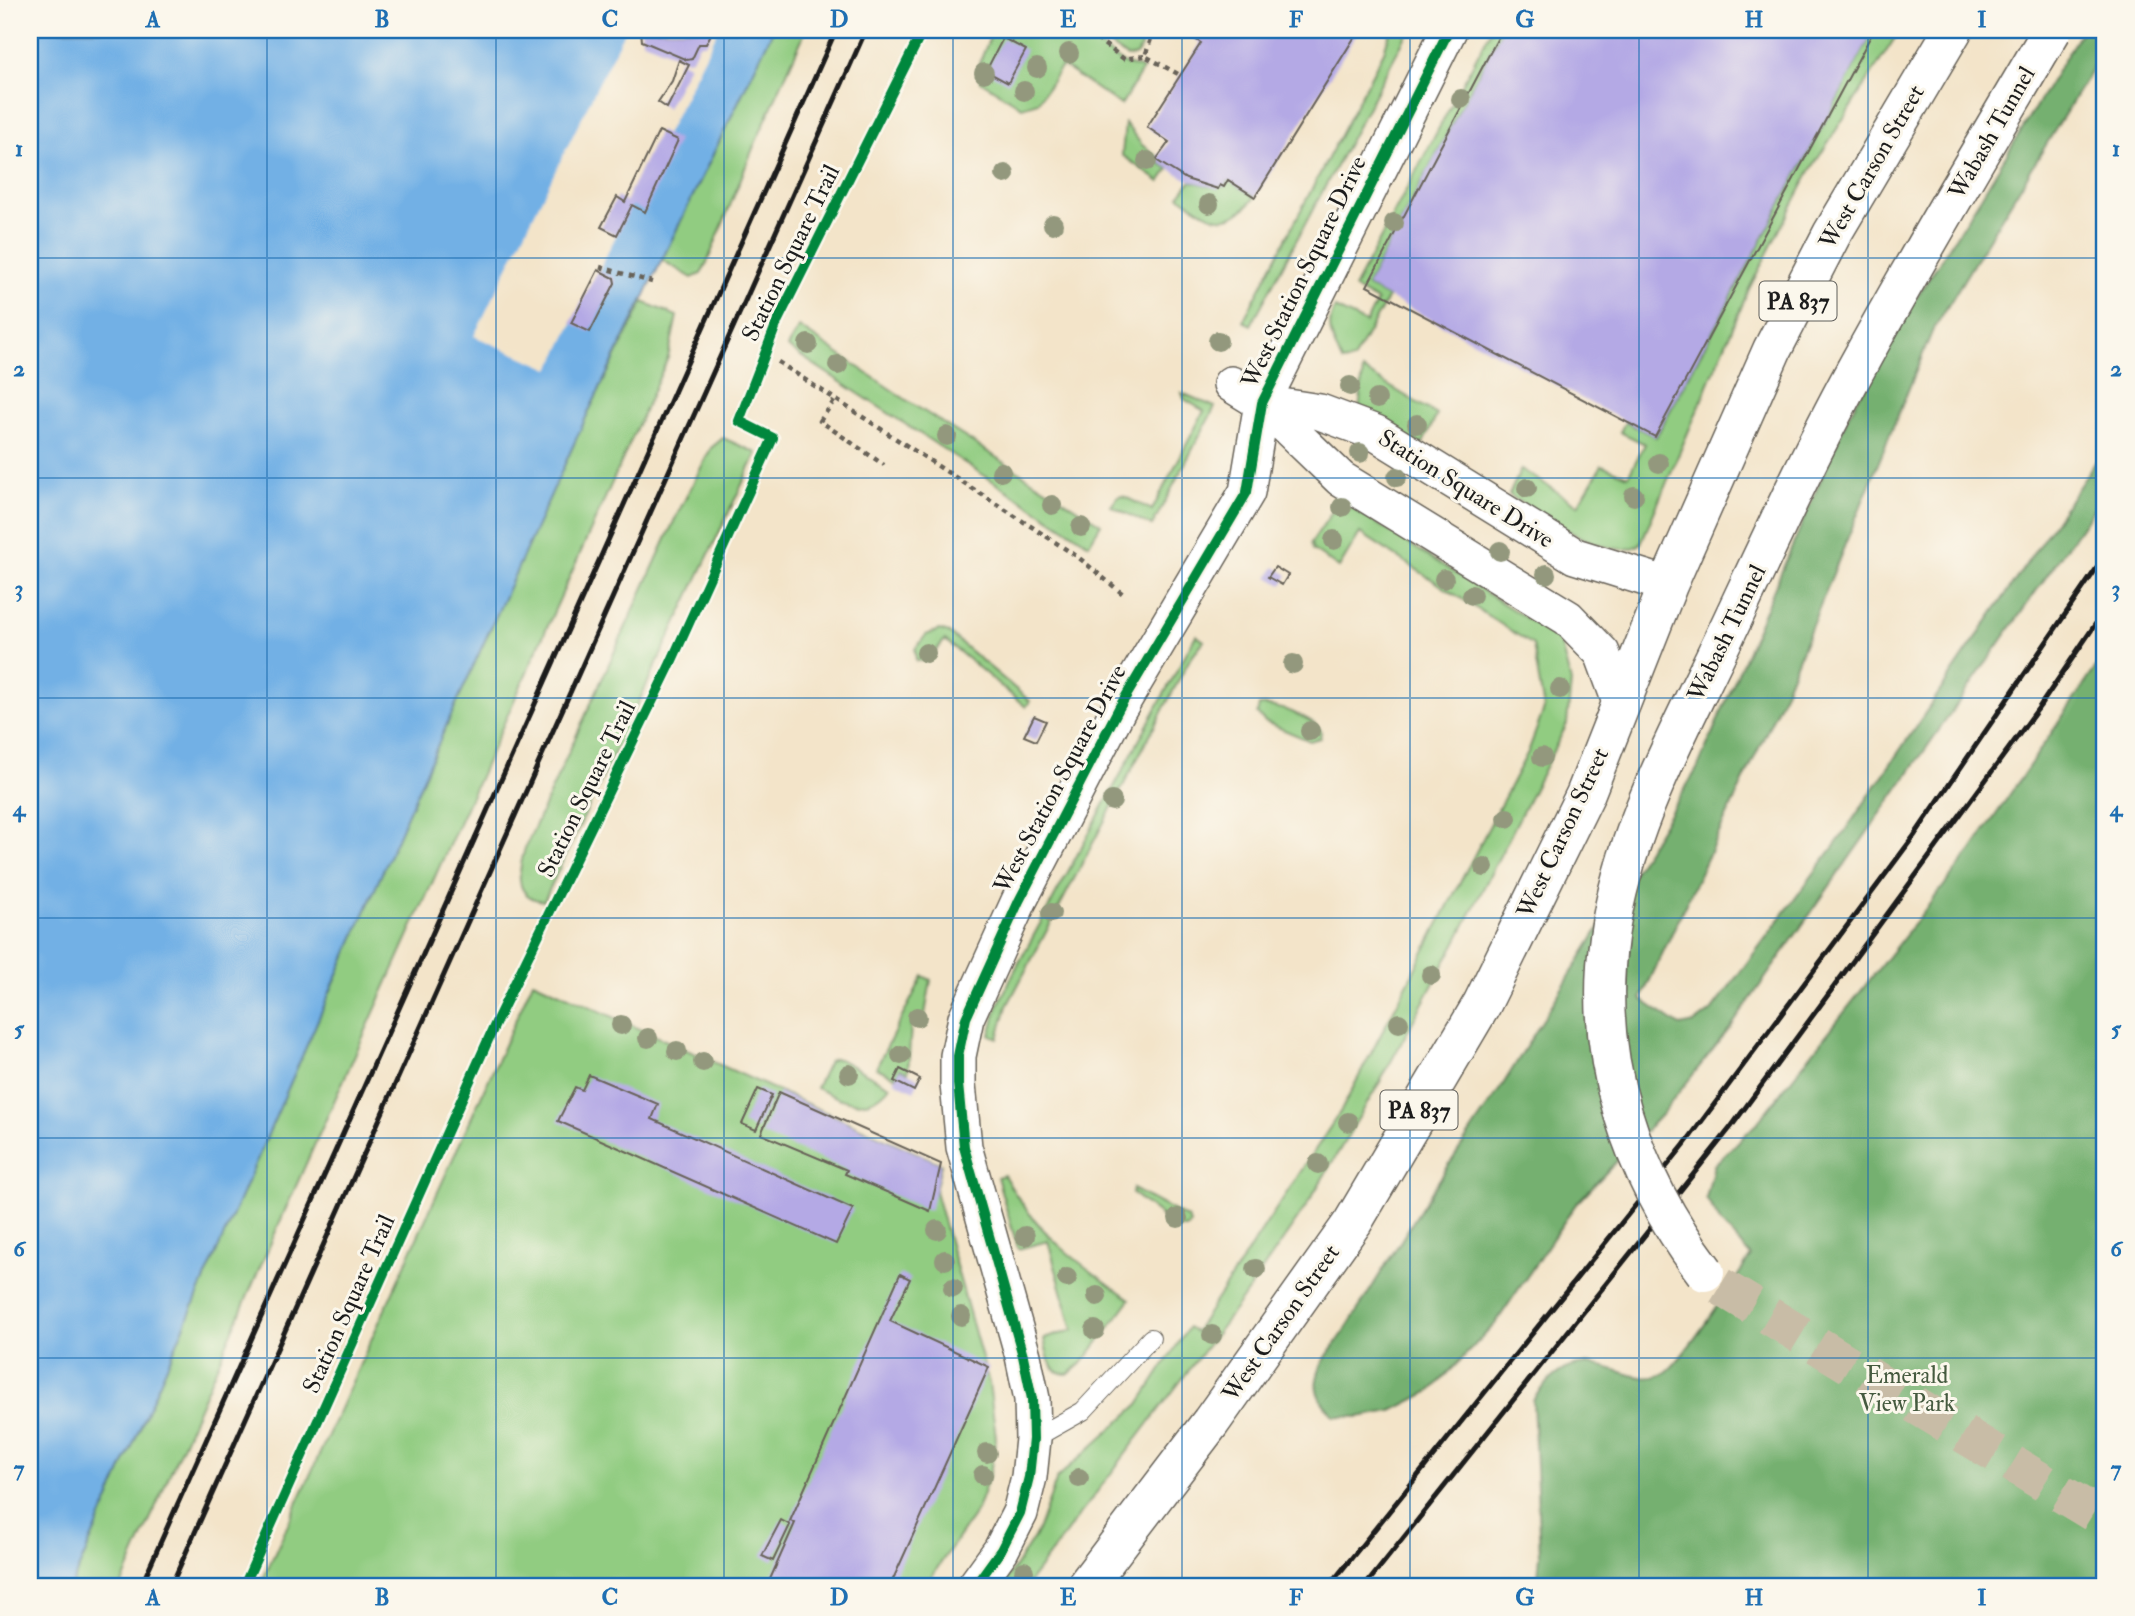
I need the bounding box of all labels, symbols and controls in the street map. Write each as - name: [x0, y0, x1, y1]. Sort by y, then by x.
- text: A: [145, 5, 161, 34]
- text: B: [374, 5, 390, 34]
- text: C: [602, 5, 618, 34]
- text: D: [830, 5, 848, 34]
- text: E: [1060, 5, 1077, 34]
- text: F: [1289, 5, 1304, 34]
- text: G: [1515, 5, 1535, 34]
- text: H: [1745, 5, 1764, 34]
- text: I: [1977, 5, 1987, 34]
- street label: Wabash Tunnel: [1941, 61, 2043, 206]
- street label: West Carson Street: [1812, 79, 1932, 256]
- text: 1: [15, 134, 23, 163]
- text: 1: [2112, 134, 2120, 163]
- street label: West Station Square Drive: [1234, 151, 1374, 394]
- street label: Station Square Trail: [735, 160, 847, 346]
- road number: PA 837: [1759, 282, 1836, 320]
- text: 2: [13, 354, 25, 383]
- text: 2: [2110, 354, 2122, 383]
- street label: Station Square Drive: [1373, 423, 1559, 555]
- street label: Wabash Tunnel: [1680, 560, 1773, 707]
- text: 3: [15, 574, 23, 603]
- text: 3: [2112, 574, 2120, 603]
- street label: West Station Square Drive: [986, 659, 1133, 899]
- street label: Station Square Trail: [531, 696, 643, 882]
- street label: West Carson Street: [1510, 743, 1616, 924]
- text: 4: [12, 794, 27, 823]
- text: 4: [2109, 794, 2124, 823]
- text: 5: [14, 1014, 25, 1043]
- text: 5: [2111, 1014, 2122, 1043]
- road number: PA 837: [1380, 1091, 1458, 1130]
- street label: Station Square Trail: [296, 1210, 402, 1398]
- text: 6: [13, 1234, 27, 1263]
- text: 6: [2110, 1234, 2124, 1263]
- street label: West Carson Street: [1215, 1238, 1347, 1408]
- park label: Emerald View Park: [1859, 1360, 1956, 1419]
- text: 7: [14, 1454, 25, 1483]
- text: 7: [2111, 1454, 2122, 1483]
- text: A: [145, 1583, 161, 1612]
- text: B: [374, 1583, 390, 1612]
- text: C: [602, 1583, 618, 1612]
- text: D: [830, 1583, 848, 1612]
- text: E: [1060, 1583, 1077, 1612]
- text: F: [1289, 1583, 1304, 1612]
- text: G: [1515, 1583, 1535, 1612]
- text: H: [1745, 1583, 1764, 1612]
- text: I: [1977, 1583, 1987, 1612]

